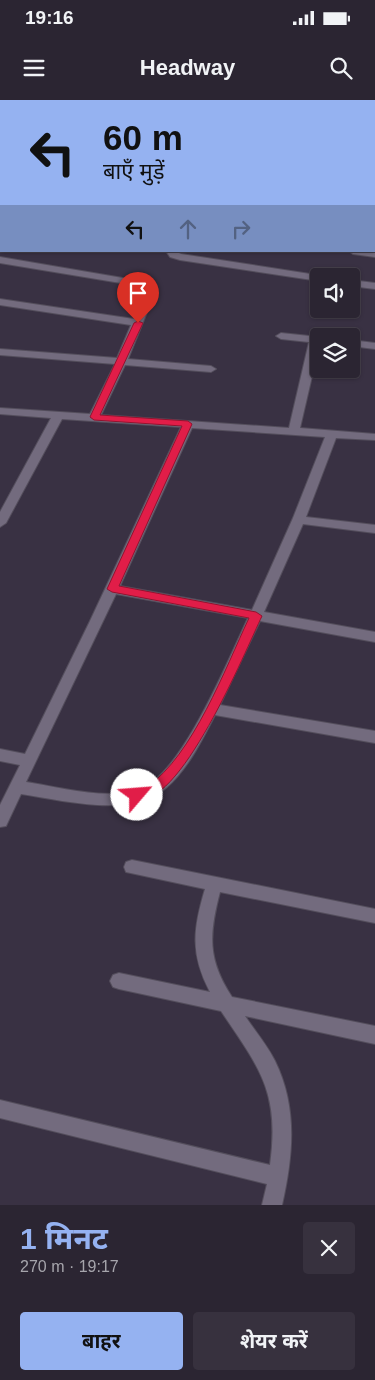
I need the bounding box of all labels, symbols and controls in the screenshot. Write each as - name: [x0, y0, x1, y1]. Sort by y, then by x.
- text: 19:16: [25, 7, 74, 28]
- icon: menu: [20, 54, 48, 82]
- icon: search: [327, 54, 355, 82]
- text: Headway: [140, 55, 235, 80]
- text: 60 m: [103, 118, 183, 157]
- icon: left: [20, 120, 85, 185]
- text: बाएँ मुड़ें: [103, 159, 164, 184]
- icon: left: [121, 215, 149, 243]
- icon: ahead: [174, 215, 202, 243]
- icon: right: [227, 215, 255, 243]
- map controls: [310, 268, 360, 378]
- button: sound: [310, 268, 360, 318]
- pin: [117, 272, 159, 323]
- icon: arrive: [124, 279, 152, 307]
- button: layers: [310, 328, 360, 378]
- position arrow: [110, 768, 162, 820]
- text: 1 मिनट: [20, 1222, 108, 1255]
- button: close: [303, 1222, 355, 1274]
- text: 270 m · 19:17: [20, 1258, 119, 1275]
- button: बाहर: [20, 1312, 183, 1370]
- button: शेयर करें: [193, 1312, 355, 1370]

